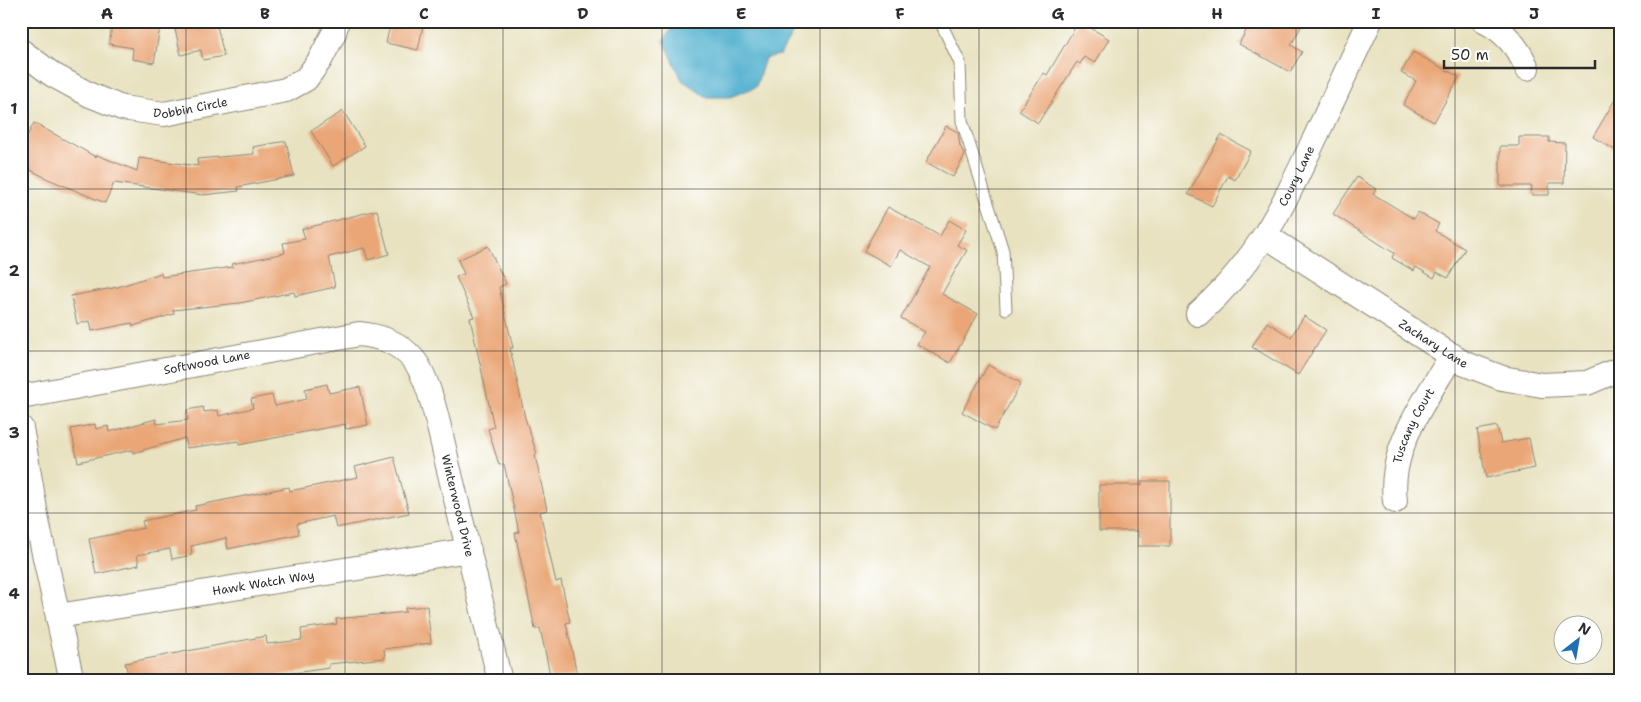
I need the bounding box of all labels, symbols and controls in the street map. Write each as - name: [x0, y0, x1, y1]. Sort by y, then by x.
- text: A: [101, 3, 113, 24]
- text: B: [260, 3, 270, 24]
- text: C: [419, 3, 429, 24]
- text: D: [577, 3, 589, 24]
- text: E: [736, 3, 746, 24]
- text: F: [895, 3, 905, 24]
- text: G: [1052, 3, 1065, 24]
- text: H: [1211, 3, 1223, 24]
- text: I: [1372, 3, 1381, 24]
- text: J: [1529, 3, 1539, 24]
- scale bar: [1444, 38, 1595, 70]
- text: 50 m: [1451, 45, 1489, 65]
- street label: Dobbin Circle: [152, 94, 229, 122]
- text: 1: [10, 98, 18, 119]
- street label: Coury Lane: [1275, 143, 1318, 209]
- text: 2: [8, 260, 20, 281]
- street label: Zachary Lane: [1396, 316, 1470, 372]
- street label: Softwood Lane: [162, 346, 252, 378]
- street label: Tuscany Court: [1389, 385, 1438, 465]
- text: 3: [8, 422, 20, 443]
- street label: Winterwood Drive: [438, 453, 478, 559]
- street label: Hawk Watch Way: [211, 567, 316, 599]
- text: 4: [8, 583, 20, 604]
- north arrow: [1554, 614, 1604, 664]
- text: N: [1575, 618, 1594, 639]

